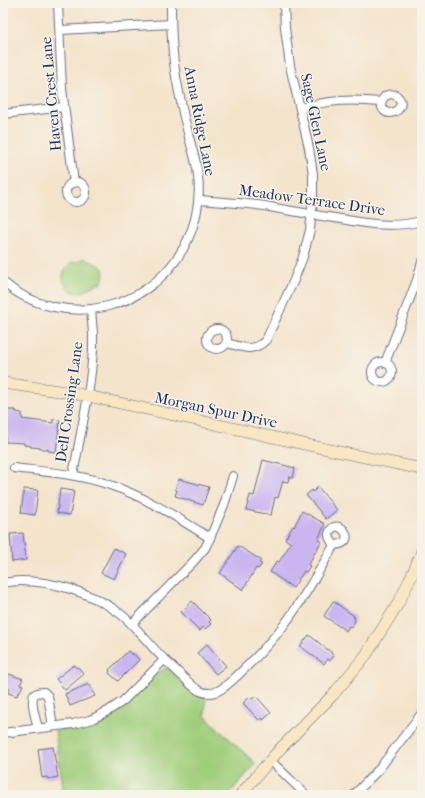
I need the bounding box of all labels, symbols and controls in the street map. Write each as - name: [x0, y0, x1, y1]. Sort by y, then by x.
- street label: Haven Crest Lane: [37, 35, 65, 152]
- street label: Anna Ridge Lane: [180, 64, 220, 178]
- street label: Sage Glen Lane: [297, 72, 335, 173]
- street label: Meadow Terrace Drive: [238, 181, 387, 219]
- street label: Dell Crossing Lane: [52, 340, 86, 464]
- street label: Morgan Spur Drive: [153, 388, 279, 432]

